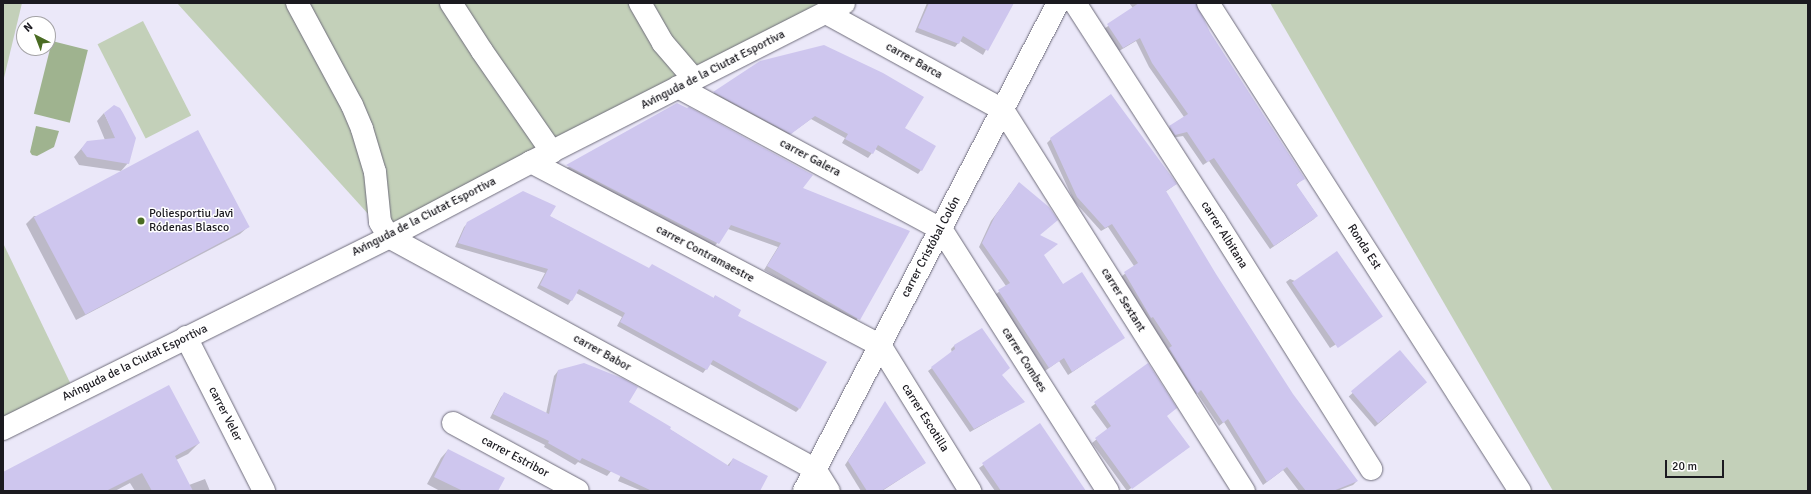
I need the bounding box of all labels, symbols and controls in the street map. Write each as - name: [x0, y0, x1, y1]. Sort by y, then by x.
- north arrow: [16, 16, 56, 56]
- text: N: [21, 20, 35, 35]
- street label: Avinguda de la Ciutat Esportiva: [639, 27, 787, 113]
- street label: carrer Barca: [883, 40, 945, 82]
- street label: carrer Galera: [777, 136, 843, 180]
- street label: Avinguda de la Ciutat Esportiva: [350, 174, 498, 260]
- street label: carrer Cristóbal Colón: [898, 194, 964, 300]
- street label: carrer Albitana: [1198, 199, 1250, 271]
- place label: Poliesportiu Javi Ródenas Blasco: [149, 207, 233, 235]
- marker: Poliesportiu Javi Ródenas Blasco: [136, 216, 146, 226]
- street label: carrer Contramaestre: [653, 222, 757, 286]
- street label: Ronda Est: [1344, 222, 1384, 272]
- street label: carrer Sextant: [1098, 265, 1148, 335]
- street label: Avinguda de la Ciutat Esportiva: [60, 321, 210, 405]
- street label: carrer Combes: [998, 325, 1050, 395]
- street label: carrer Babor: [571, 331, 633, 375]
- street label: carrer Escotilla: [898, 381, 952, 455]
- street label: carrer Veler: [205, 384, 245, 444]
- street label: carrer Estribor: [479, 433, 551, 481]
- scale bar: [1667, 452, 1726, 478]
- text: 20 m: [1672, 459, 1697, 474]

